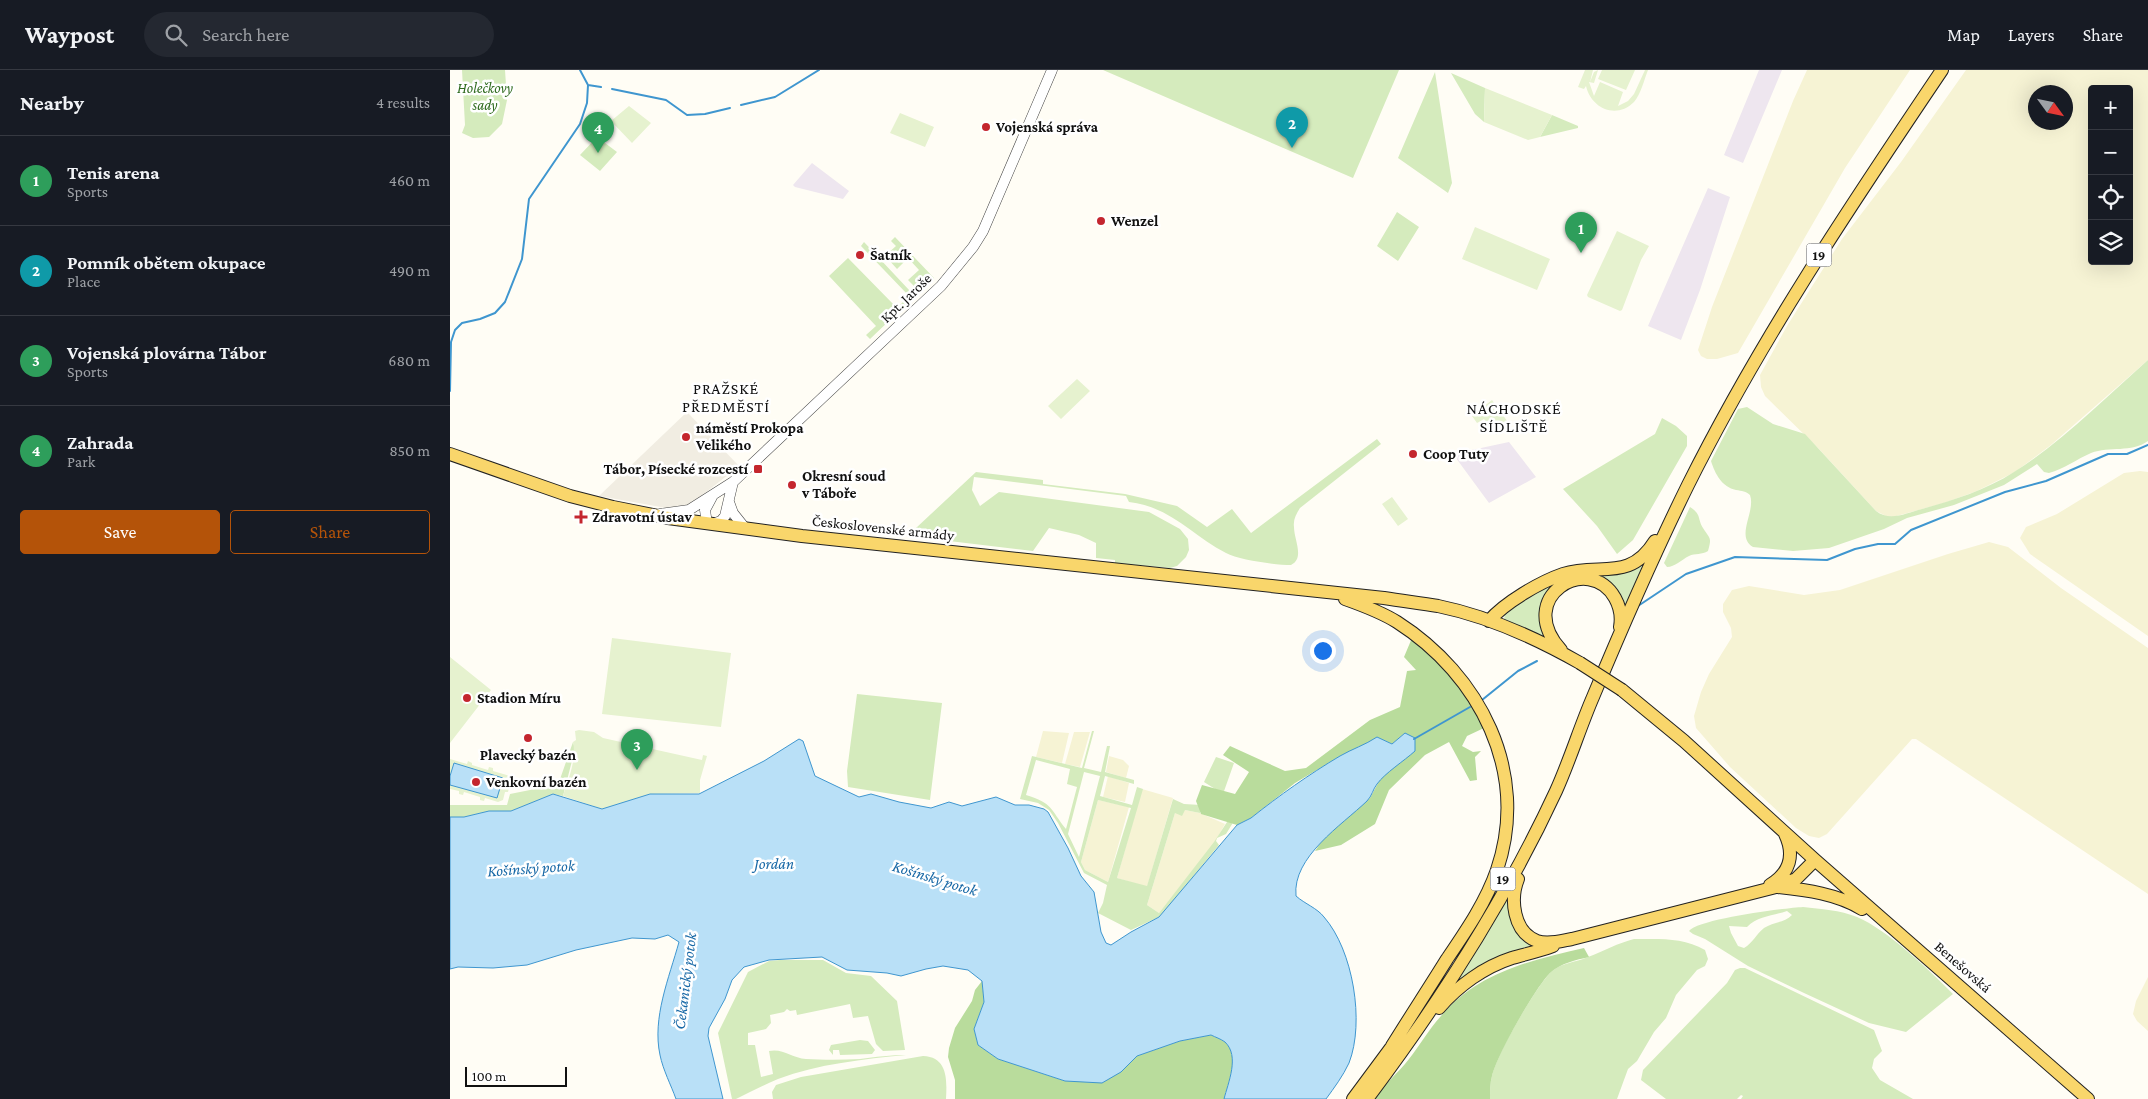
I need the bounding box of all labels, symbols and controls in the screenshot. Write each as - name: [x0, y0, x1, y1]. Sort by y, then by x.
- search box: [144, 12, 494, 57]
- text: Waypost: [25, 21, 114, 48]
- icon: search: [162, 21, 190, 49]
- text: Search here: [202, 24, 289, 45]
- text: Map: [1947, 25, 1980, 45]
- text: Layers: [2008, 25, 2055, 45]
- text: Share: [2083, 25, 2123, 45]
- park label: Holečkovy sady: [457, 80, 513, 114]
- north arrow: [2028, 85, 2073, 130]
- map controls: [2088, 85, 2133, 265]
- button: +: [2088, 85, 2133, 130]
- text: Nearby: [20, 91, 84, 115]
- text: 4 results: [376, 94, 430, 111]
- pin: 2: [1276, 107, 1308, 148]
- pin: 4: [582, 112, 614, 153]
- place label: Vojenská správa: [995, 119, 1099, 136]
- marker: Vojenská správa: [980, 121, 992, 133]
- button: −: [2088, 130, 2133, 175]
- text: Tenis arena: [67, 162, 160, 183]
- text: 1: [33, 172, 39, 189]
- text: 460 m: [389, 172, 430, 189]
- button: locate: [2088, 175, 2133, 220]
- text: Sports: [67, 183, 108, 200]
- pin: 1: [1565, 212, 1597, 253]
- place label: Wenzel: [1110, 213, 1159, 229]
- marker: Wenzel: [1095, 215, 1107, 227]
- button: layers: [2088, 220, 2133, 265]
- road number: 19: [1806, 244, 1832, 266]
- place label: Šatník: [870, 247, 912, 263]
- marker: Šatník: [854, 249, 866, 261]
- text: Pomník obětem okupace: [67, 252, 266, 273]
- text: 2: [32, 262, 40, 279]
- text: 490 m: [389, 262, 430, 279]
- street label: Kpt. Jaroše: [877, 270, 936, 327]
- text: Place: [67, 273, 100, 290]
- text: Vojenská plovárna Tábor: [67, 342, 267, 363]
- text: 3: [32, 352, 40, 369]
- text: 680 m: [388, 352, 430, 369]
- text: Sports: [67, 363, 108, 380]
- district label: PRAŽSKÉ PŘEDMĚSTÍ: [682, 380, 770, 415]
- district label: NÁCHODSKÉ SÍDLIŠTĚ: [1466, 400, 1562, 435]
- place label: náměstí Prokopa Velikého: [695, 420, 804, 453]
- marker: náměstí Prokopa Velikého: [680, 431, 692, 443]
- text: Zahrada: [67, 432, 134, 453]
- text: 4: [32, 442, 40, 459]
- text: 850 m: [389, 442, 430, 459]
- place label: Coop Tuty: [1423, 446, 1489, 462]
- marker: Coop Tuty: [1407, 448, 1419, 460]
- text: Park: [67, 453, 95, 470]
- place label: Tábor, Písecké rozcestí: [603, 461, 749, 477]
- marker: Tábor, Písecké rozcestí: [752, 463, 764, 475]
- place label: Okresní soud v Táboře: [801, 468, 886, 501]
- marker: Okresní soud v Táboře: [786, 479, 798, 491]
- place label: Zdravotní ústav: [592, 509, 693, 525]
- button: Save: [20, 510, 220, 554]
- button: Share: [230, 510, 430, 554]
- marker: Zdravotní ústav: [574, 510, 588, 524]
- street label: Československé armády: [811, 513, 955, 544]
- your location: [1310, 638, 1336, 664]
- place label: Stadion Míru: [477, 690, 561, 706]
- marker: Stadion Míru: [461, 692, 473, 704]
- pin: 3: [621, 729, 653, 770]
- marker: Plavecký bazén: [522, 732, 534, 744]
- place label: Plavecký bazén: [480, 747, 577, 763]
- place label: Venkovní bazén: [485, 774, 587, 790]
- marker: Venkovní bazén: [470, 776, 482, 788]
- water label: Jordán: [751, 855, 794, 873]
- water label: Košínský potok: [487, 856, 576, 881]
- water label: Košínský potok: [890, 857, 980, 900]
- road number: 19: [1490, 868, 1516, 891]
- water label: Čekanický potok: [671, 931, 700, 1031]
- street label: Benešovská: [1932, 938, 1995, 996]
- scale bar: [465, 1064, 568, 1087]
- text: 100 m: [472, 1068, 506, 1084]

